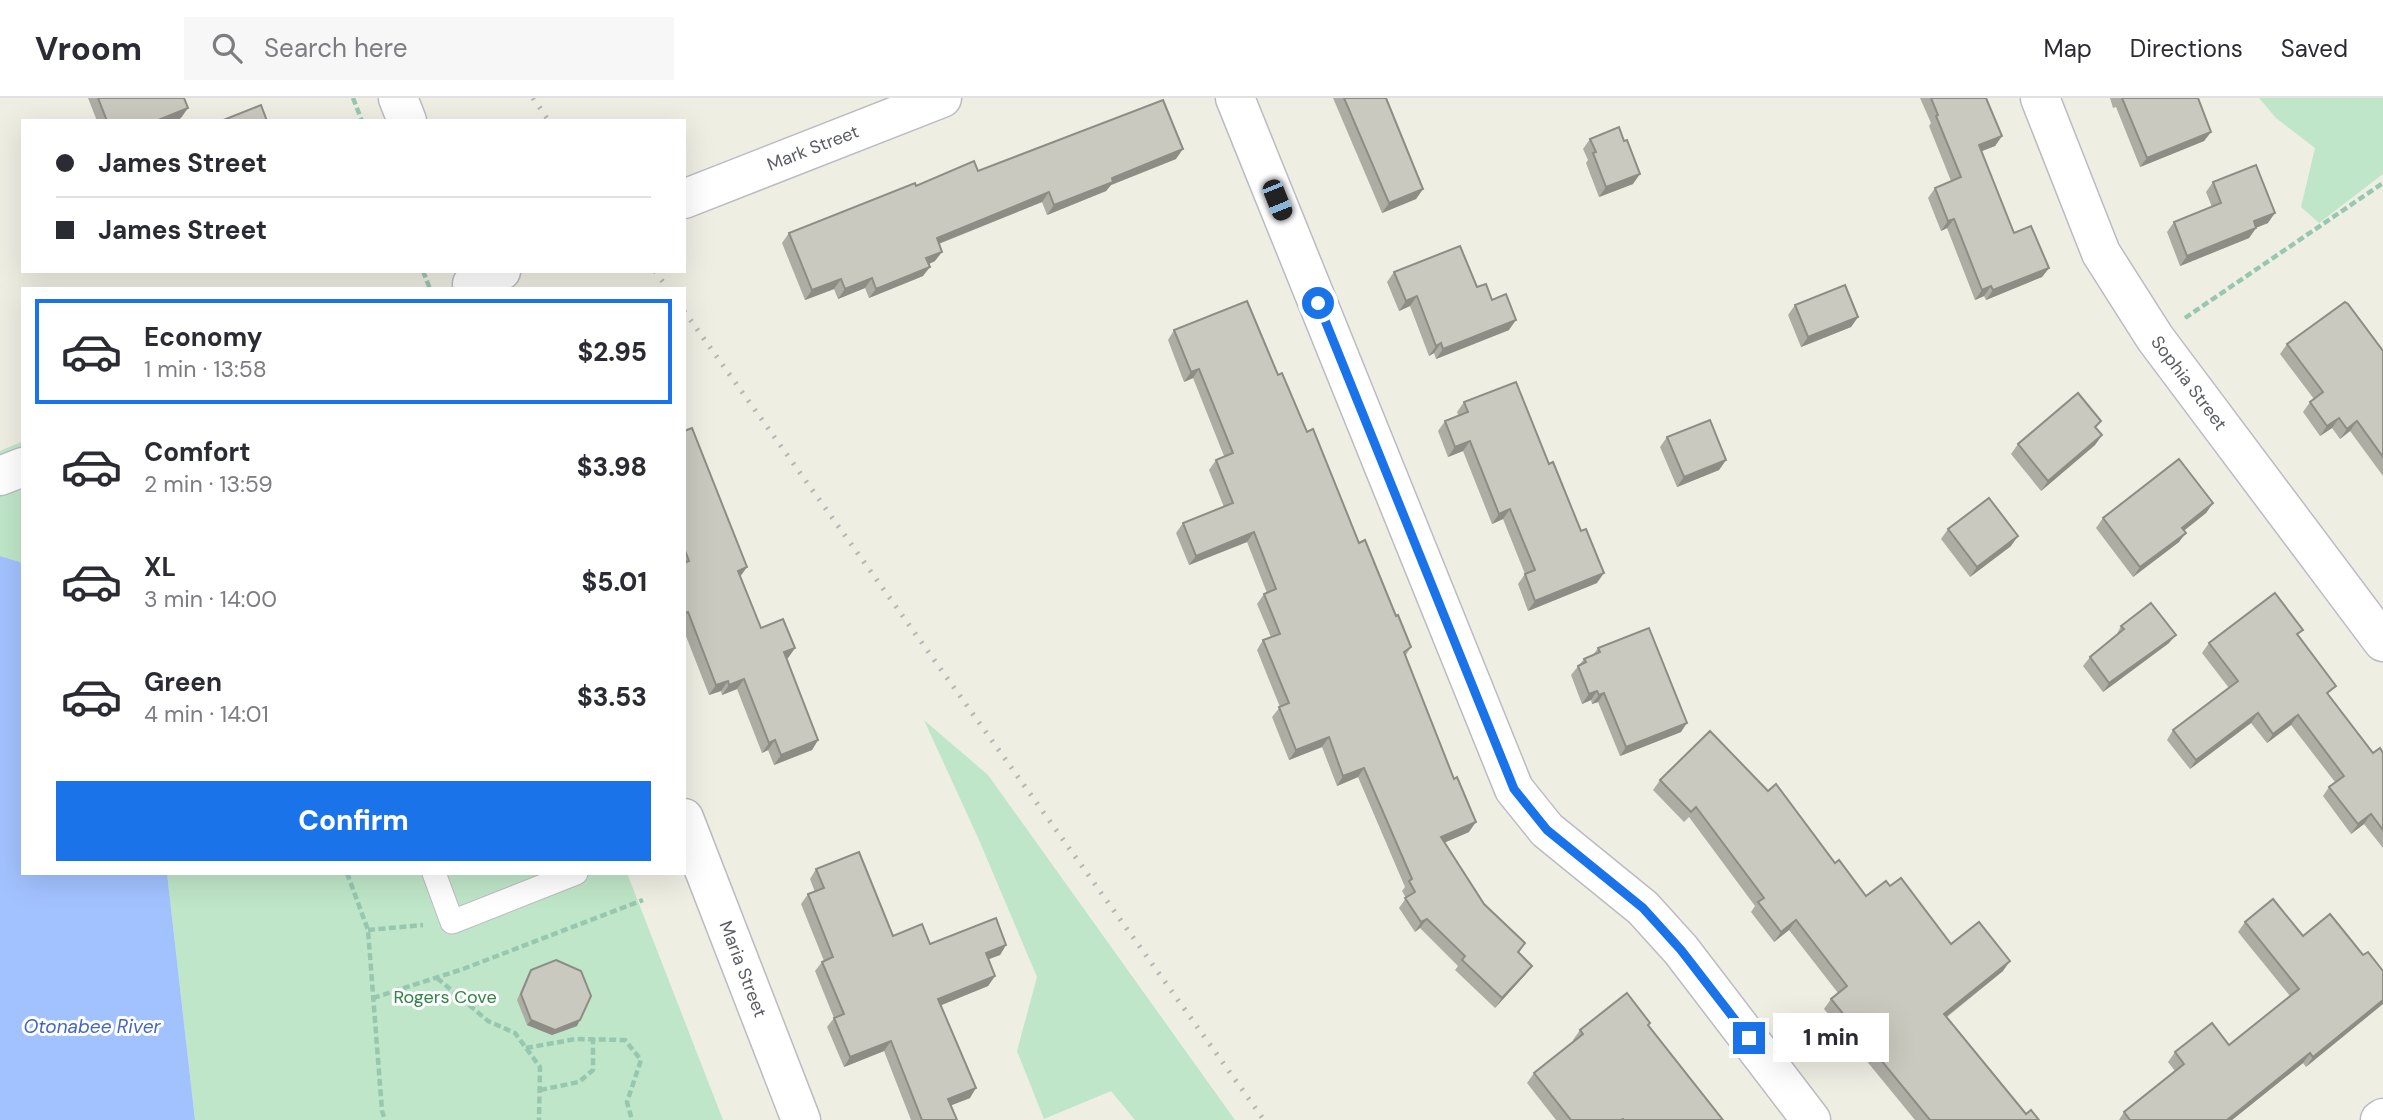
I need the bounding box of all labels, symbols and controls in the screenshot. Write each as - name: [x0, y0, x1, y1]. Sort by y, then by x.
- search box: [184, 17, 674, 80]
- text: Vroom: [35, 27, 142, 70]
- icon: search: [208, 29, 246, 67]
- text: Search here: [264, 31, 408, 65]
- text: Map: [2044, 33, 2092, 64]
- text: Directions: [2130, 33, 2243, 64]
- text: Saved: [2281, 33, 2348, 64]
- street label: Mark Street: [764, 120, 862, 176]
- text: James Street: [98, 146, 267, 180]
- car: [1260, 177, 1295, 223]
- text: James Street: [98, 213, 267, 247]
- route start: [1302, 287, 1334, 319]
- icon: car: [60, 320, 123, 383]
- text: Economy: [144, 320, 262, 354]
- street label: Sophia Street: [2146, 331, 2232, 435]
- text: $2.95: [578, 335, 647, 369]
- text: 1 min · 13:58: [144, 354, 267, 384]
- icon: car: [60, 435, 123, 498]
- text: Comfort: [144, 435, 250, 469]
- text: $3.98: [577, 450, 647, 484]
- text: 2 min · 13:59: [144, 469, 273, 499]
- icon: car: [60, 550, 123, 613]
- text: XL: [144, 550, 176, 584]
- text: $5.01: [581, 565, 647, 599]
- text: 3 min · 14:00: [144, 584, 277, 614]
- icon: car: [60, 665, 123, 728]
- text: Green: [144, 665, 222, 699]
- text: $3.53: [577, 680, 647, 714]
- text: 4 min · 14:01: [144, 699, 269, 729]
- button: Confirm: [56, 781, 651, 861]
- street label: Maria Street: [714, 917, 772, 1021]
- park label: Rogers Cove: [393, 985, 497, 1009]
- water label: Otonabee River: [23, 1014, 162, 1039]
- callout: 1 min: [1774, 1014, 1889, 1062]
- route end: [1733, 1022, 1765, 1054]
- text: 1 min: [1803, 1022, 1859, 1052]

